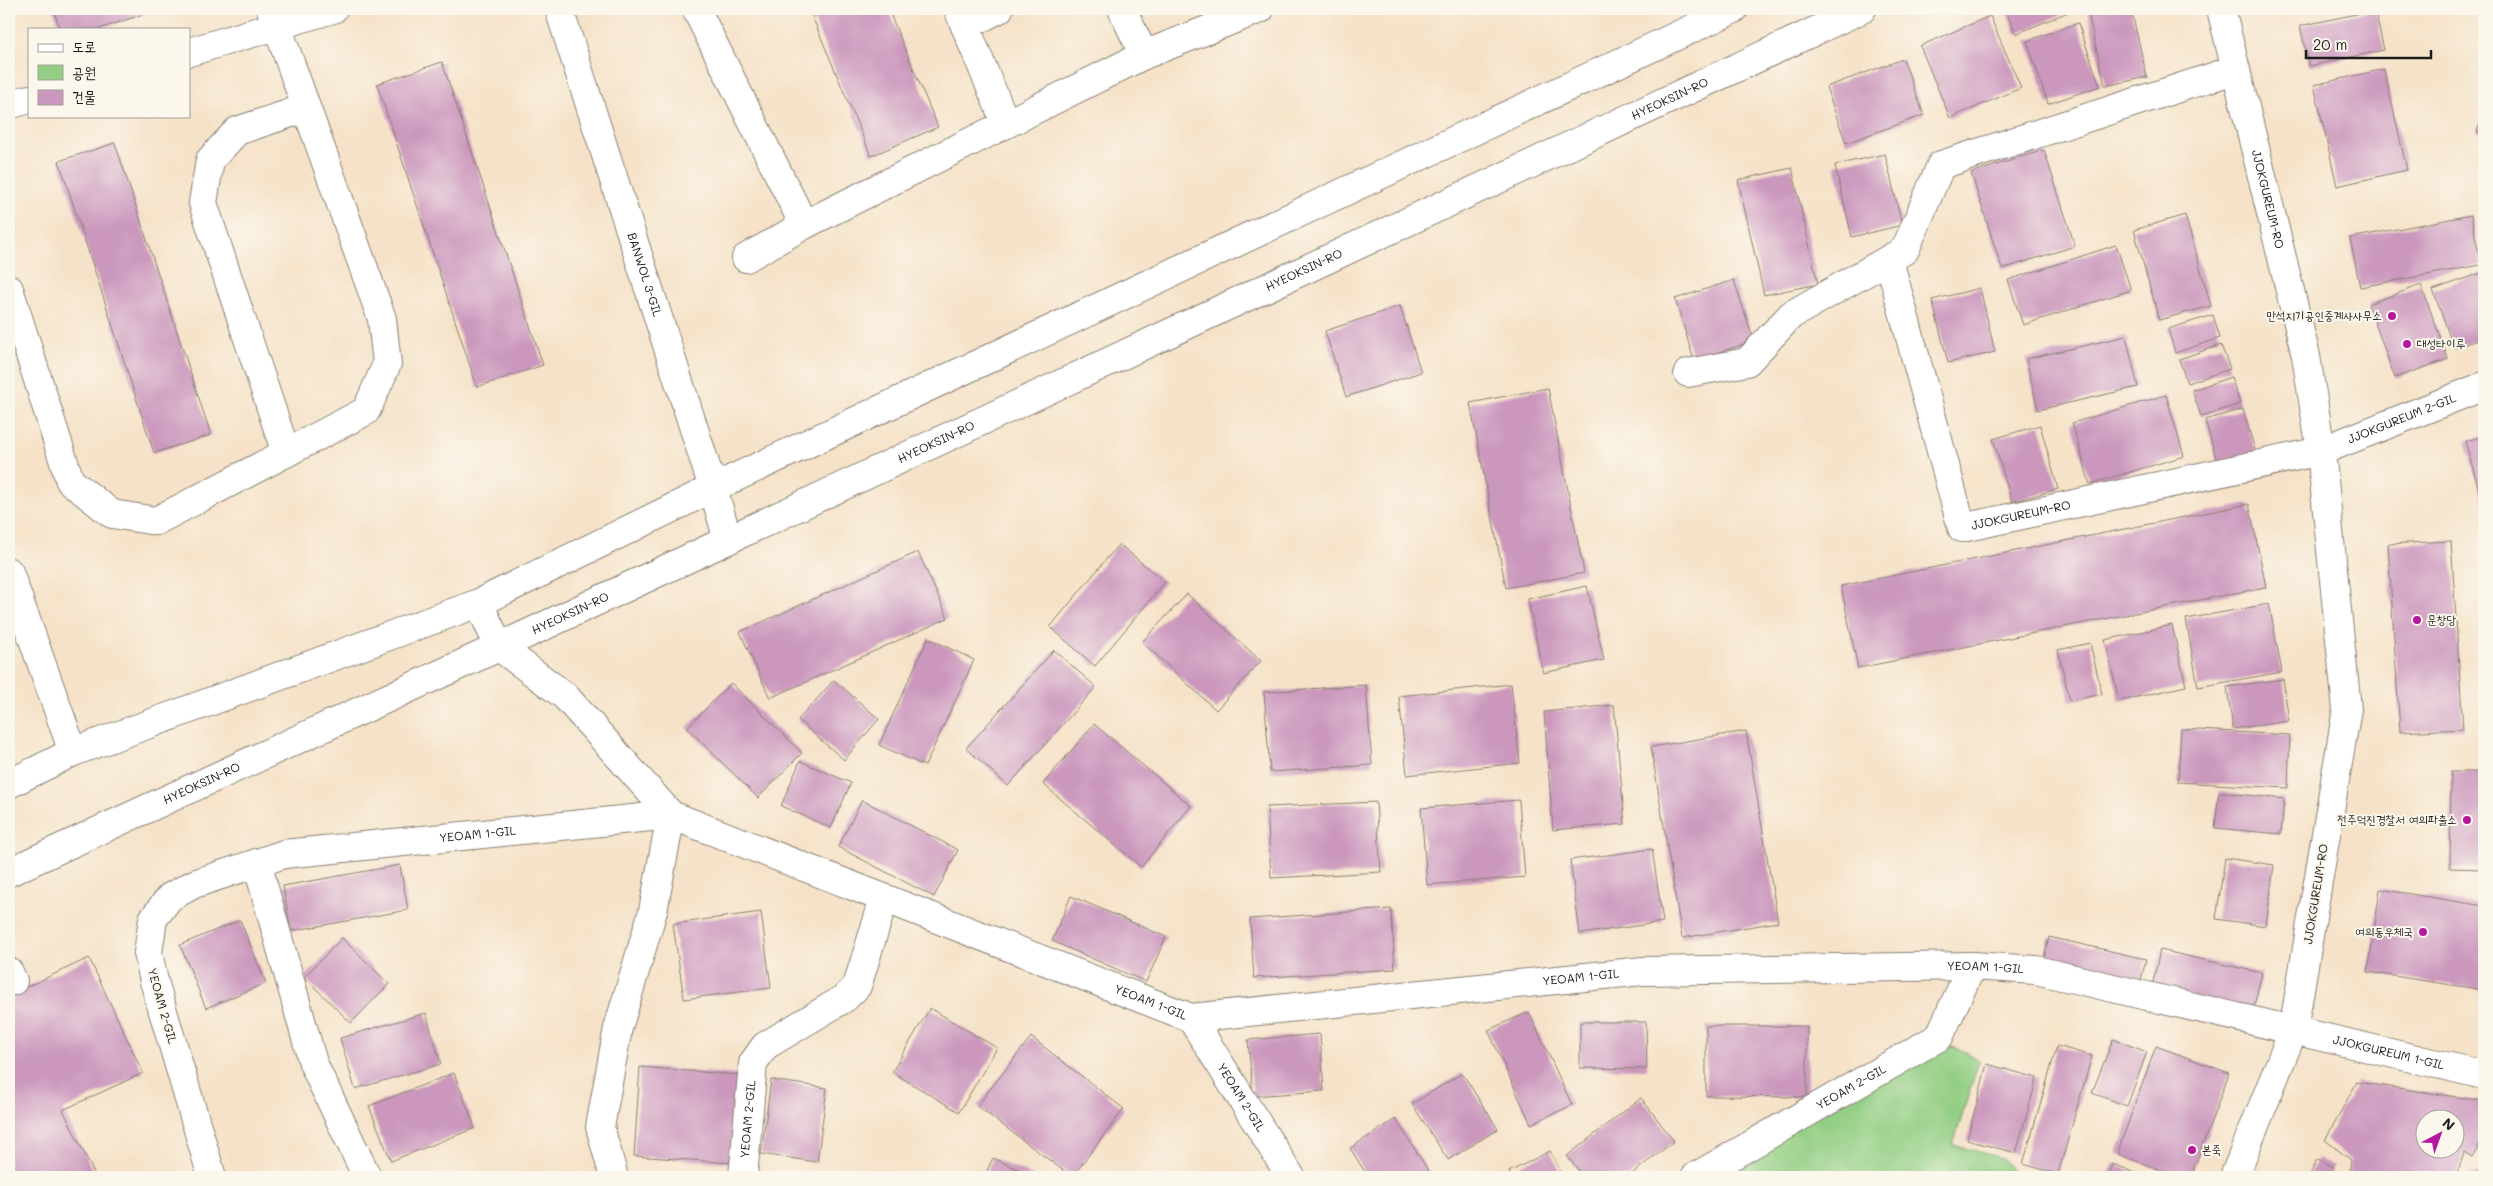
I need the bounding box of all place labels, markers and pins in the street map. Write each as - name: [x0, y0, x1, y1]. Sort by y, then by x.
- place label: 만석지기공인중계사사무소: [2266, 307, 2382, 323]
- marker: 만석지기공인중계사사무소: [2386, 310, 2398, 322]
- place label: 대성타이루: [2417, 335, 2466, 351]
- marker: 대성타이루: [2401, 338, 2413, 350]
- place label: 문창당: [2427, 611, 2456, 627]
- marker: 문창당: [2411, 614, 2423, 626]
- place label: 전주덕진경찰서 여의파출소: [2337, 811, 2457, 827]
- marker: 전주덕진경찰서 여의파출소: [2461, 814, 2473, 826]
- place label: 여의동우체국: [2355, 923, 2413, 939]
- marker: 여의동우체국: [2417, 926, 2429, 938]
- place label: 본죽: [2202, 1141, 2221, 1157]
- marker: 본죽: [2186, 1144, 2198, 1156]

